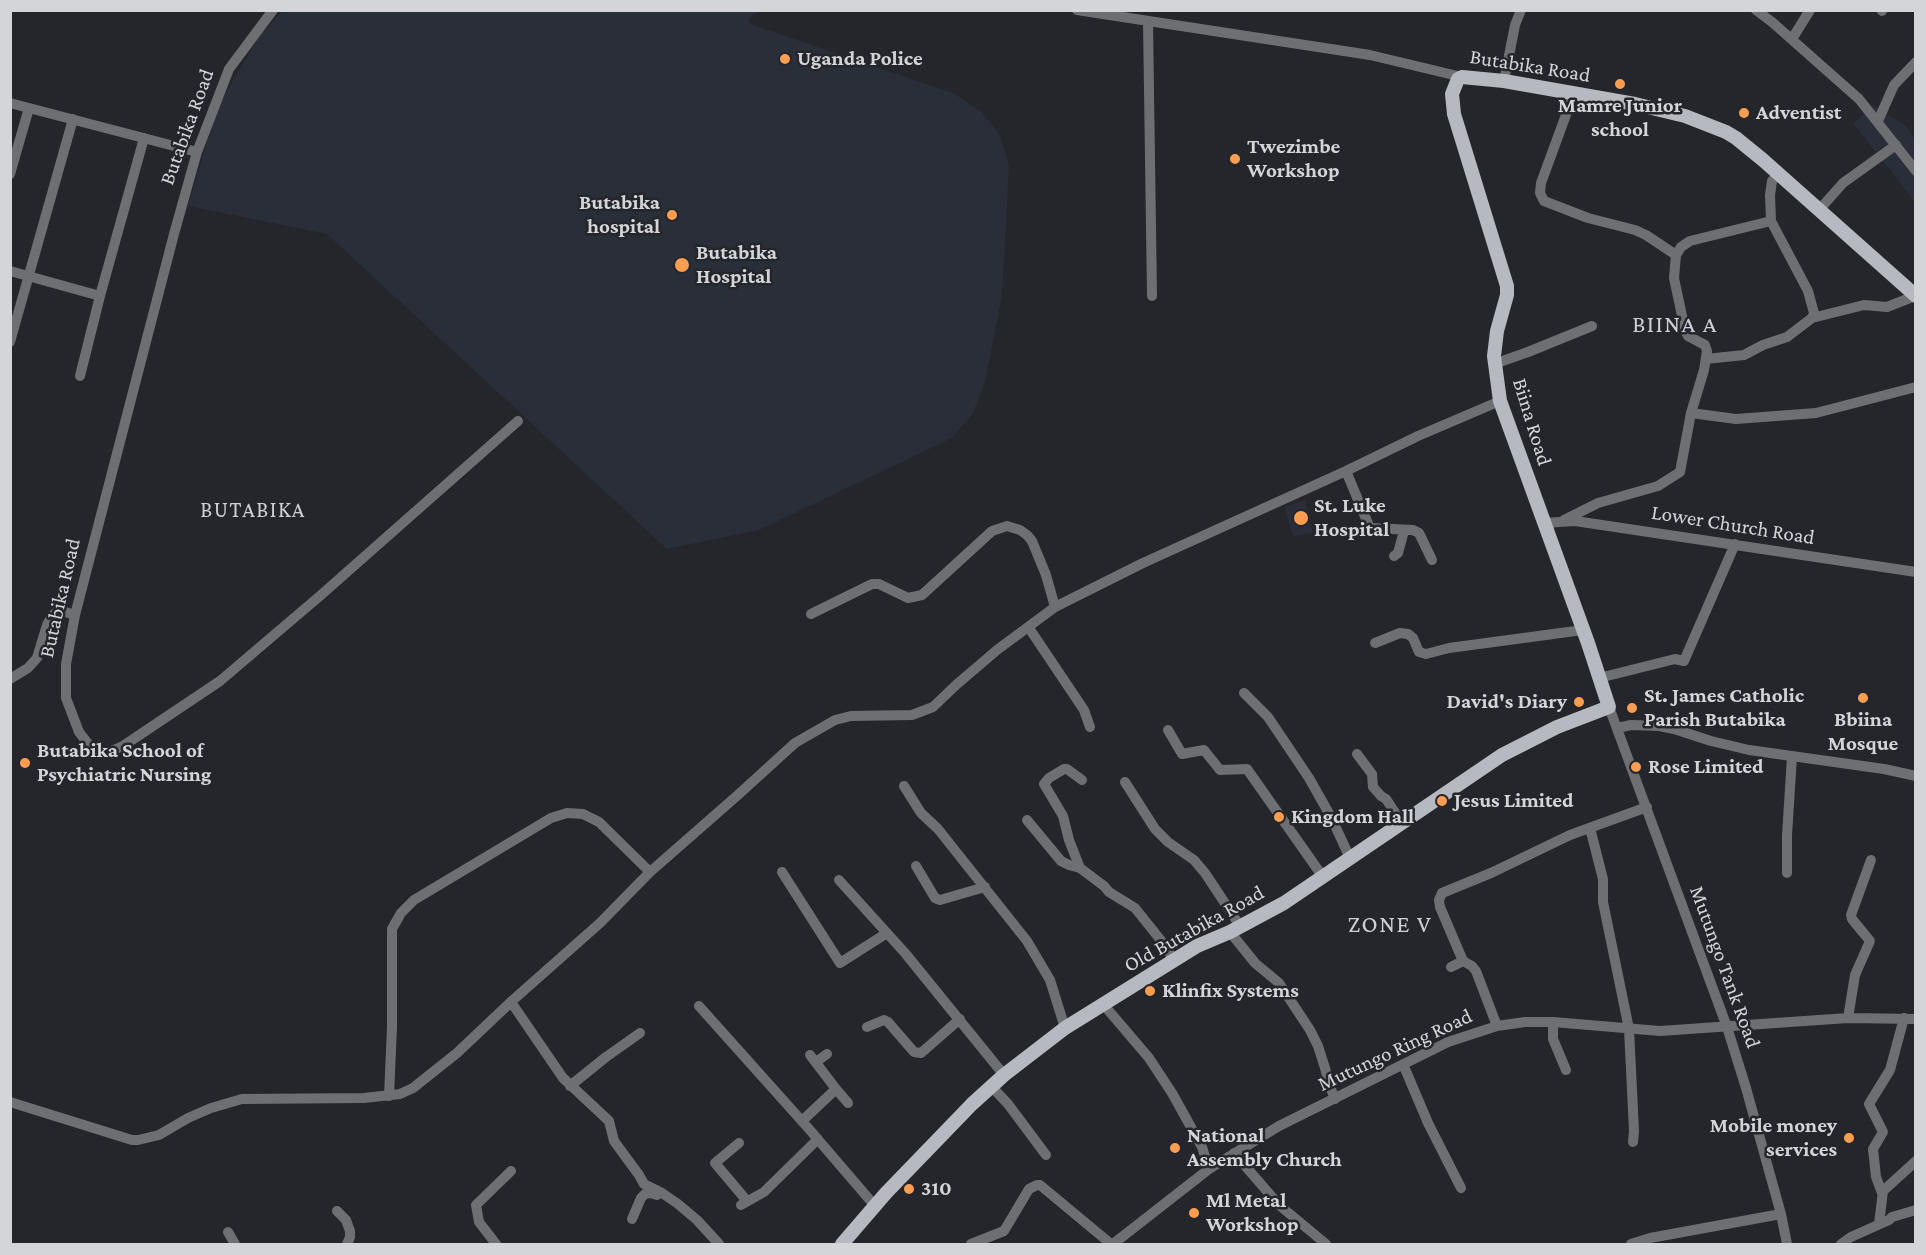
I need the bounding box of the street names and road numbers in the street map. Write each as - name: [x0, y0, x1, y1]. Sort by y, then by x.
- street label: Butabika Road: [1468, 44, 1592, 88]
- street label: Butabika Road: [154, 66, 220, 188]
- street label: Biina Road: [1507, 375, 1557, 469]
- street label: Lower Church Road: [1650, 500, 1816, 550]
- street label: Butabika Road: [34, 536, 86, 660]
- street label: Old Butabika Road: [1120, 880, 1268, 978]
- street label: Mutungo Tank Road: [1684, 883, 1766, 1051]
- street label: Mutungo Ring Road: [1314, 1003, 1476, 1097]

